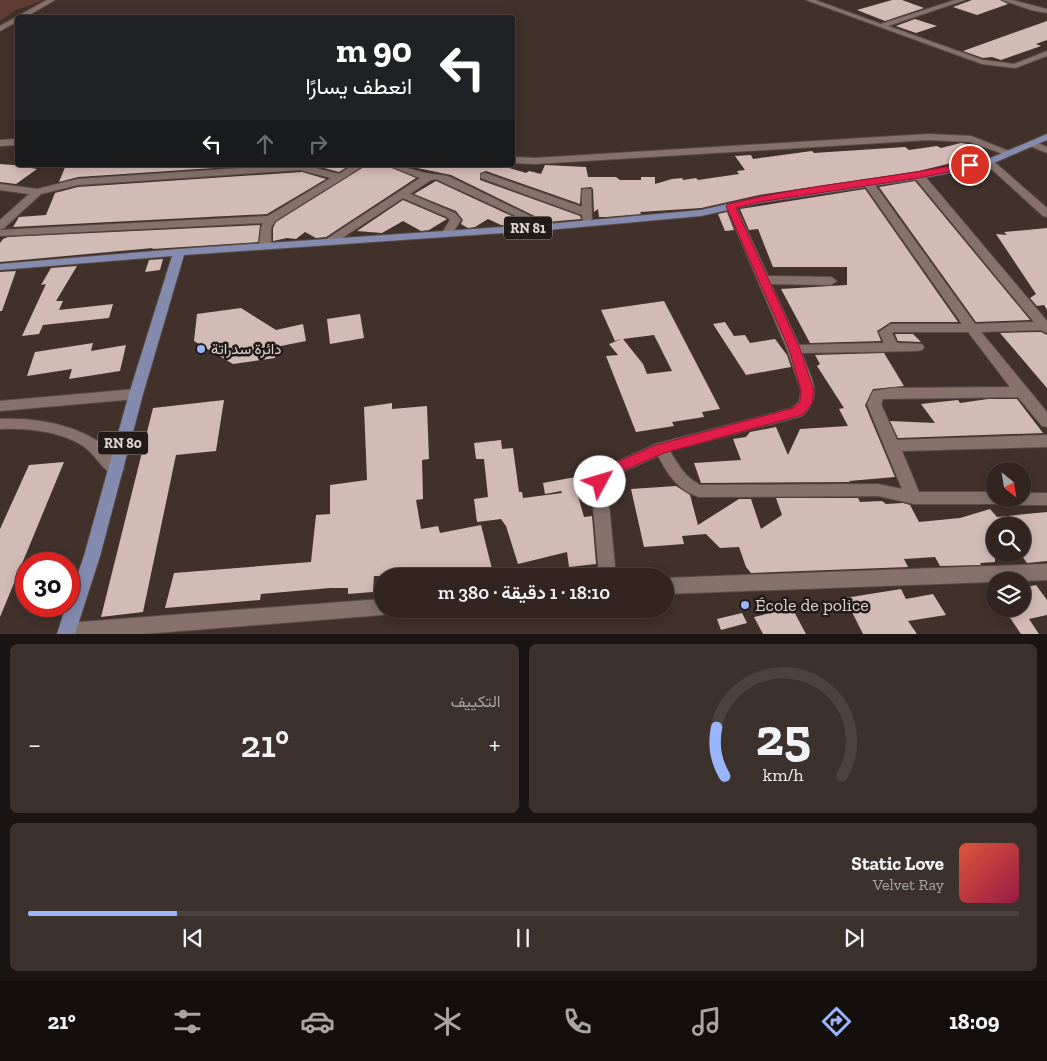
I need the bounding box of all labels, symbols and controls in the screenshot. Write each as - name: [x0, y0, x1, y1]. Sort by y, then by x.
- text: 90 m: [336, 29, 412, 71]
- icon: left: [430, 35, 495, 100]
- text: انعطف يسارًا: [305, 73, 412, 100]
- icon: left: [198, 130, 226, 158]
- icon: ahead: [251, 130, 279, 158]
- icon: right: [304, 130, 332, 158]
- pin: [949, 144, 991, 186]
- icon: arrive: [956, 151, 984, 179]
- road number: RN 81: [504, 217, 552, 240]
- place label: دائرة سدراتة: [211, 340, 281, 358]
- marker: دائرة سدراتة: [195, 343, 207, 355]
- road number: RN 80: [98, 432, 148, 454]
- position arrow: [573, 455, 625, 507]
- north arrow: [986, 462, 1031, 508]
- map controls: [986, 462, 1031, 617]
- button: search: [986, 517, 1031, 562]
- speed limit sign: 30: [15, 552, 80, 617]
- button: layers: [986, 572, 1031, 617]
- text: 18:10 · 1 دقيقة · 380 m: [438, 581, 610, 604]
- place label: École de police: [755, 594, 869, 616]
- marker: École de police: [739, 599, 751, 611]
- text: التكييف: [451, 692, 501, 711]
- text: 25: [755, 706, 810, 768]
- text: 21°: [241, 721, 289, 767]
- text: −: [28, 728, 41, 761]
- text: +: [489, 728, 501, 761]
- text: km/h: [762, 764, 803, 786]
- text: Static Love: [851, 852, 944, 875]
- text: Velvet Ray: [873, 875, 944, 894]
- icon: previous: [179, 924, 207, 952]
- icon: pause: [509, 924, 537, 952]
- icon: next: [840, 924, 868, 952]
- icon: filters: [170, 1004, 205, 1039]
- icon: car: [300, 1004, 335, 1039]
- icon: climate: [430, 1004, 465, 1039]
- icon: phone: [560, 1004, 595, 1039]
- icon: music: [689, 1004, 724, 1039]
- icon: directions: [819, 1004, 854, 1039]
- text: 21°: [47, 1008, 76, 1035]
- text: 18:09: [949, 1008, 1000, 1035]

